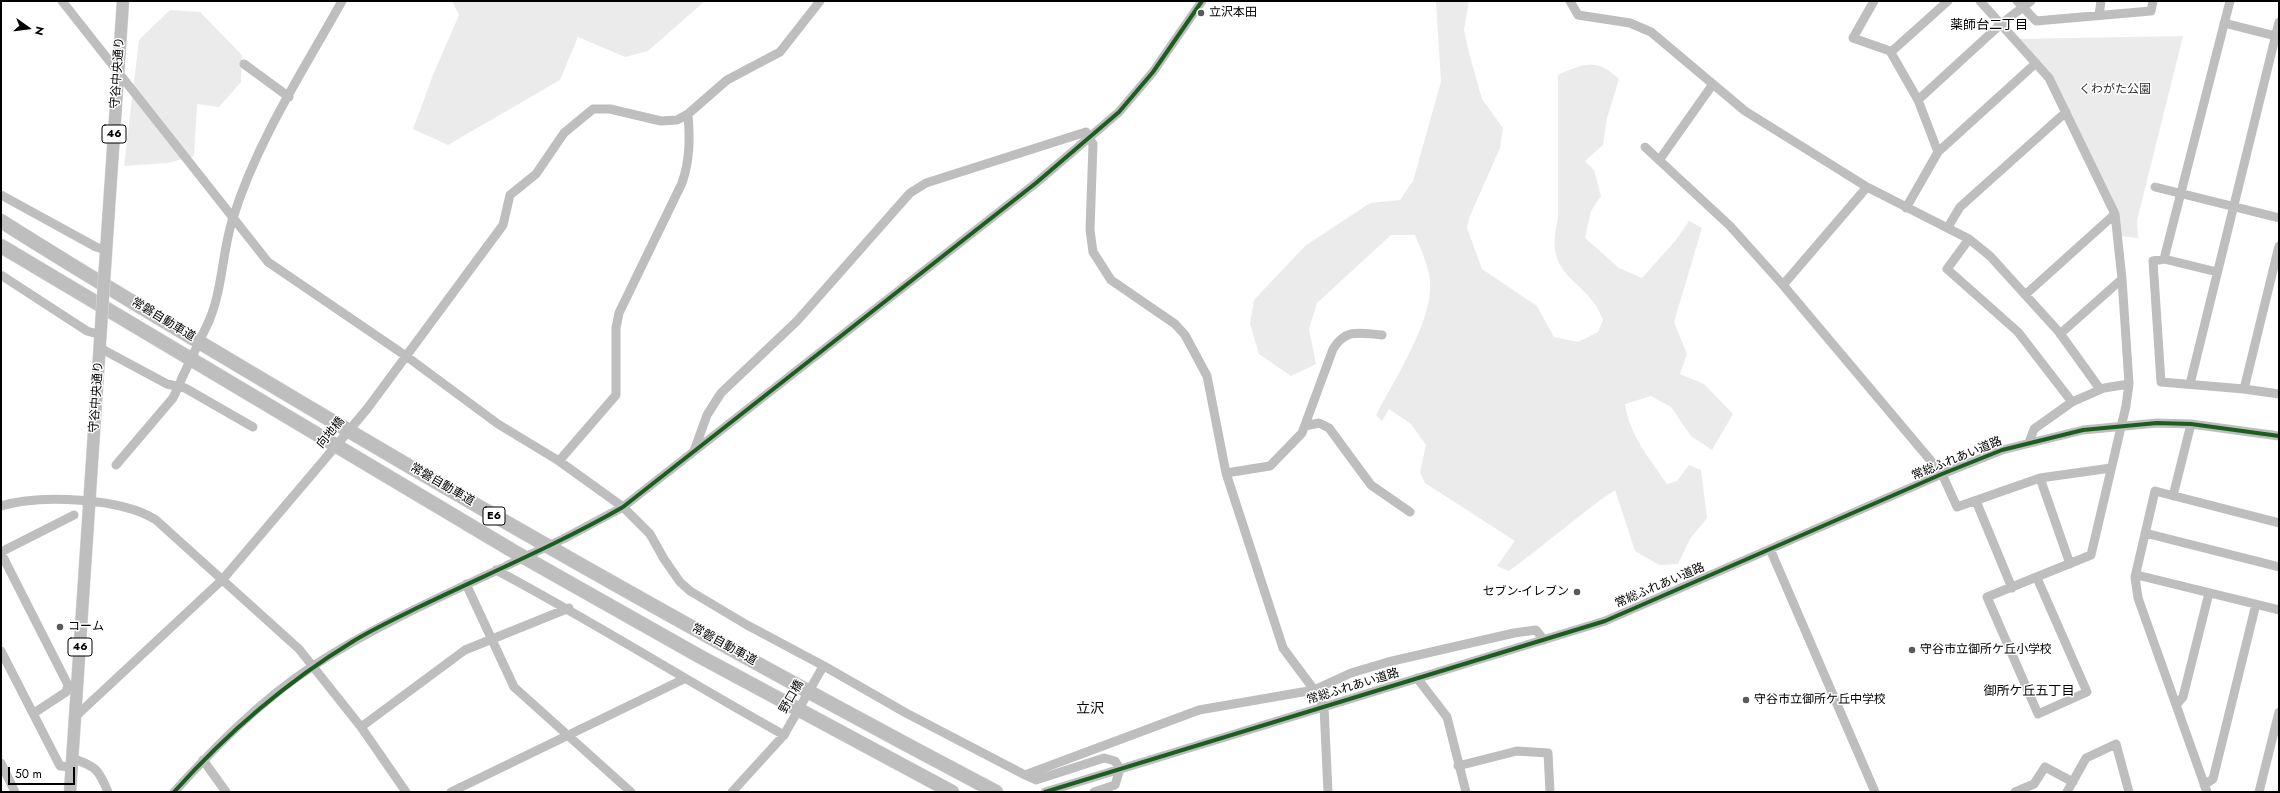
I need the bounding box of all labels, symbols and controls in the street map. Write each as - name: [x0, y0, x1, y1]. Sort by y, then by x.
- place label: 立沢本田: [1209, 6, 1257, 20]
- north arrow: [8, 8, 48, 48]
- marker: 立沢本田: [1196, 8, 1206, 18]
- district label: 薬師台二丁目: [1950, 18, 2028, 34]
- text: N: [31, 25, 48, 37]
- street label: 守谷中央通り: [108, 37, 128, 109]
- park label: くわがた公園: [2079, 83, 2151, 97]
- road number: 46: [102, 125, 126, 143]
- street label: 常磐自動車道: [128, 295, 198, 345]
- street label: 守谷中央通り: [87, 361, 107, 433]
- street label: 向地橋: [314, 415, 348, 451]
- street label: 常総ふれあい道路: [1910, 434, 2004, 484]
- street label: 常磐自動車道: [407, 461, 477, 509]
- road number: E6: [483, 507, 505, 525]
- street label: 常総ふれあい道路: [1613, 561, 1707, 611]
- place label: セブン-イレブン: [1482, 585, 1569, 599]
- marker: セブン-イレブン: [1572, 587, 1582, 597]
- place label: コーム: [68, 620, 104, 634]
- street label: 常磐自動車道: [689, 621, 759, 669]
- marker: コーム: [55, 622, 65, 632]
- road number: 46: [68, 638, 92, 656]
- place label: 守谷市立御所ケ丘小学校: [1920, 643, 2052, 657]
- marker: 守谷市立御所ケ丘小学校: [1907, 645, 1917, 655]
- street label: 常総ふれあい道路: [1305, 666, 1401, 708]
- street label: 野口橋: [777, 678, 807, 716]
- district label: 御所ケ丘五丁目: [1984, 684, 2074, 700]
- place label: 守谷市立御所ケ丘中学校: [1754, 693, 1886, 707]
- marker: 守谷市立御所ケ丘中学校: [1741, 695, 1751, 705]
- district label: 立沢: [1076, 702, 1104, 718]
- scale bar: [10, 759, 77, 785]
- text: 50 m: [15, 765, 42, 783]

